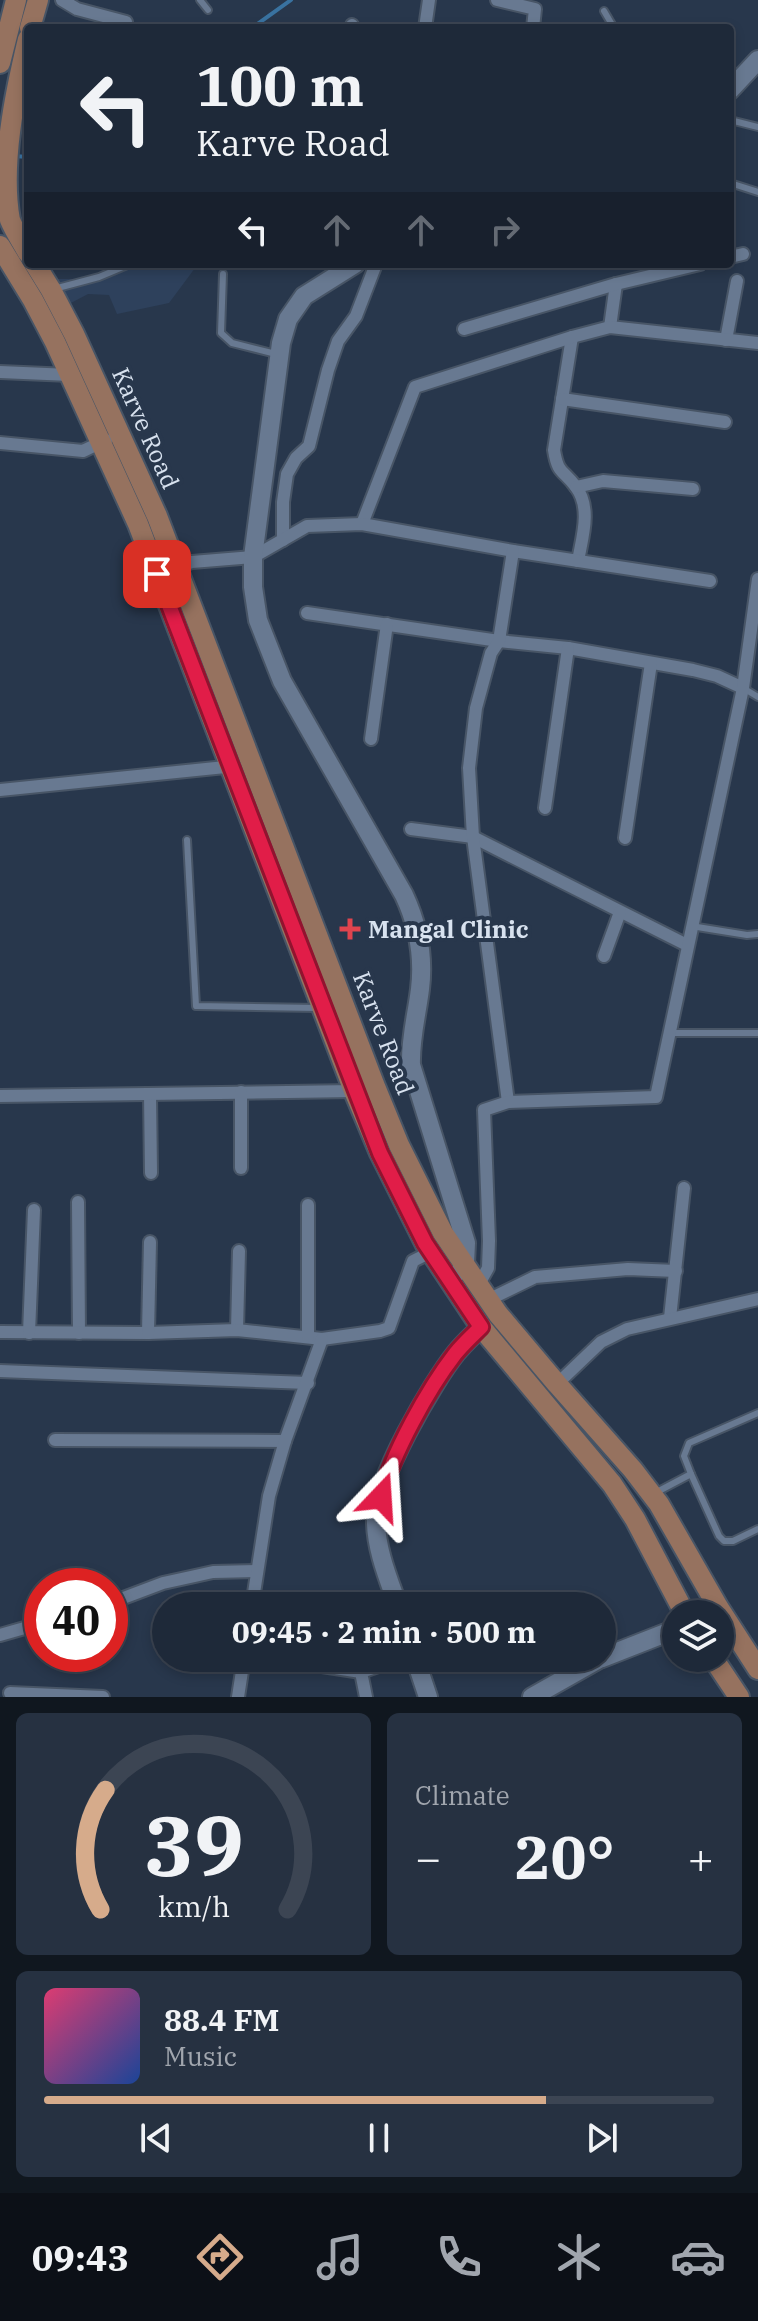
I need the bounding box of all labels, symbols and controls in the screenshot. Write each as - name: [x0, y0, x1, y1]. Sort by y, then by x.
- text: 100 m: [196, 49, 364, 121]
- icon: left: [64, 56, 168, 160]
- text: Karve Road: [196, 119, 390, 166]
- icon: left: [231, 208, 275, 252]
- icon: ahead: [315, 208, 359, 252]
- icon: ahead: [399, 208, 443, 252]
- icon: right: [483, 208, 527, 252]
- street label: Karve Road: [105, 362, 187, 494]
- pin: [123, 540, 191, 608]
- icon: arrive: [135, 552, 179, 596]
- place label: Mangal Clinic: [368, 913, 529, 945]
- marker: Mangal Clinic: [339, 918, 361, 940]
- street label: Karve Road: [346, 967, 422, 1099]
- position arrow: [339, 1455, 423, 1539]
- speed limit sign: 40: [24, 1568, 128, 1672]
- map controls: [662, 1600, 734, 1672]
- button: layers: [662, 1600, 734, 1672]
- text: 09:45 · 2 min · 500 m: [232, 1612, 536, 1651]
- text: Climate: [415, 1778, 510, 1812]
- text: 39: [144, 1791, 243, 1899]
- text: 20°: [514, 1817, 615, 1896]
- text: −: [415, 1829, 441, 1886]
- text: +: [688, 1829, 714, 1886]
- text: km/h: [157, 1888, 230, 1925]
- text: 88.4 FM: [164, 2000, 279, 2039]
- text: Music: [164, 2039, 237, 2073]
- icon: previous: [134, 2116, 178, 2160]
- icon: pause: [357, 2116, 401, 2160]
- icon: next: [580, 2116, 624, 2160]
- icon: directions: [192, 2229, 248, 2285]
- icon: music: [312, 2229, 368, 2285]
- icon: phone: [431, 2229, 487, 2285]
- icon: climate: [551, 2229, 607, 2285]
- icon: car: [670, 2229, 726, 2285]
- text: 09:43: [32, 2234, 129, 2281]

